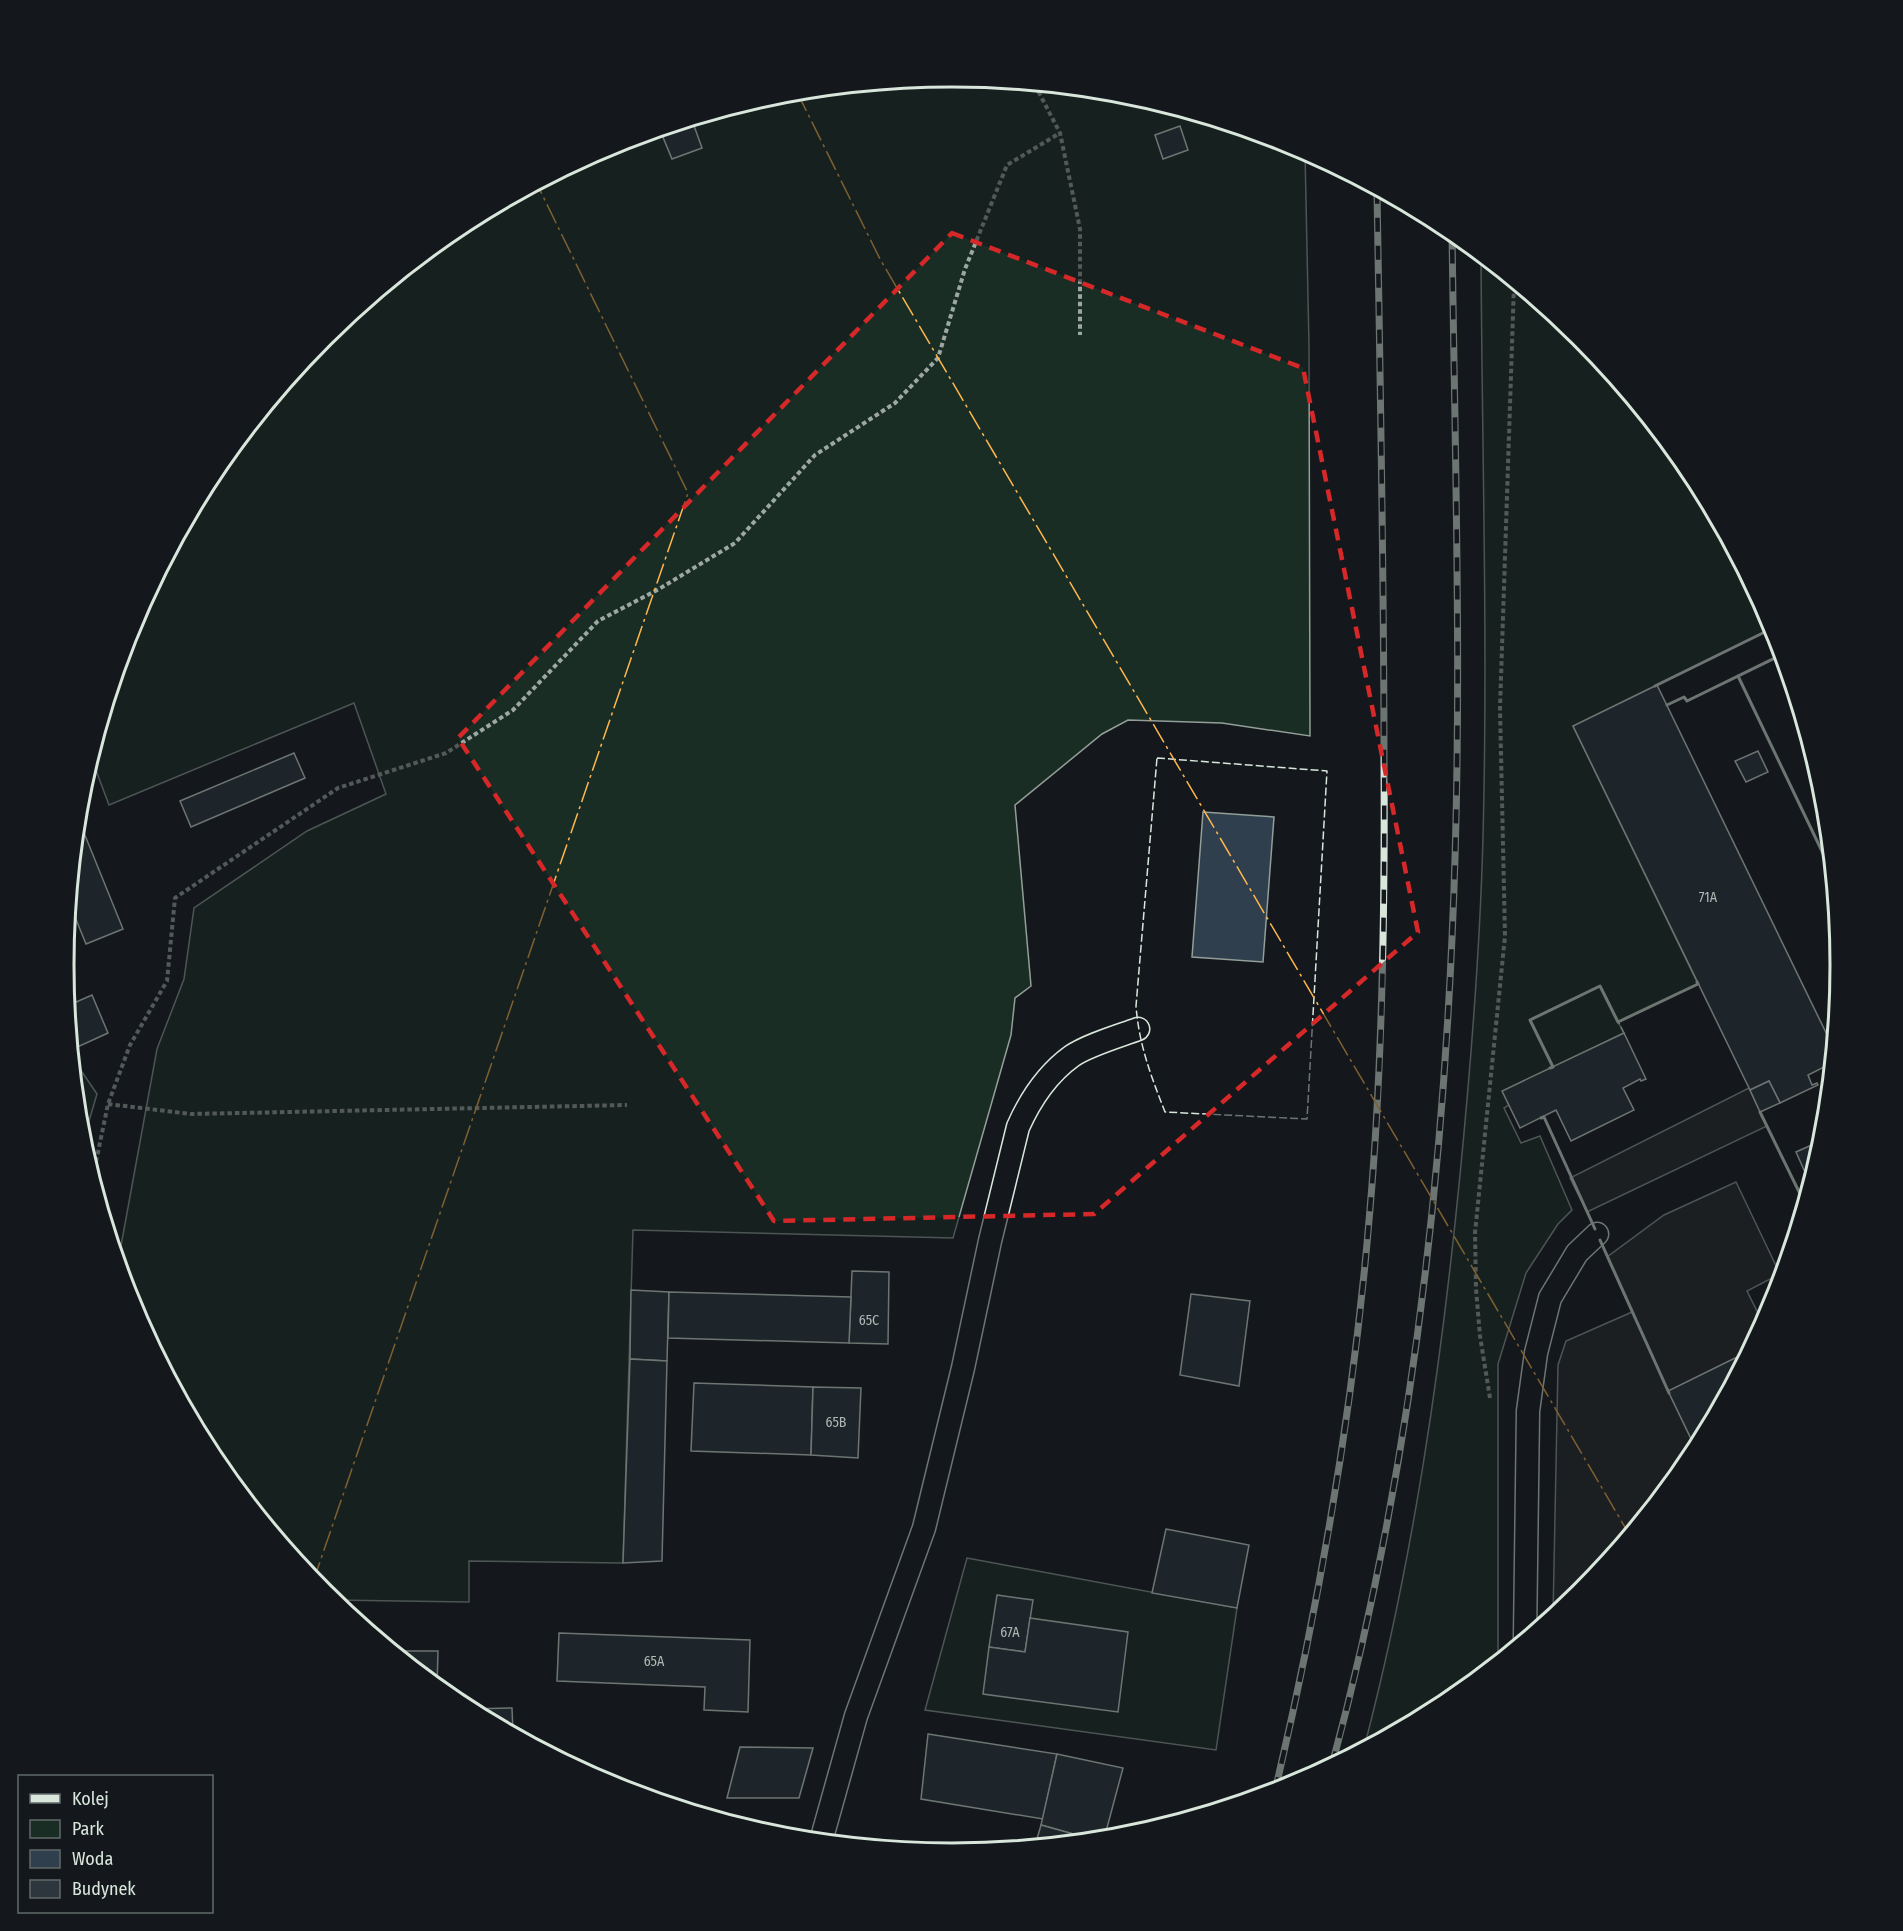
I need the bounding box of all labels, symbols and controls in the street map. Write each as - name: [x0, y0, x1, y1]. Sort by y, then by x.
- house number: 71A: [1699, 889, 1718, 906]
- house number: 65C: [859, 1312, 879, 1329]
- house number: 65B: [826, 1414, 847, 1431]
- house number: 67A: [1000, 1624, 1020, 1641]
- house number: 65A: [644, 1653, 665, 1670]
- legend: [18, 1775, 213, 1913]
- text: Kolej: [72, 1788, 109, 1810]
- text: Park: [72, 1818, 105, 1840]
- text: Woda: [72, 1848, 113, 1870]
- text: Budynek: [72, 1878, 136, 1900]

